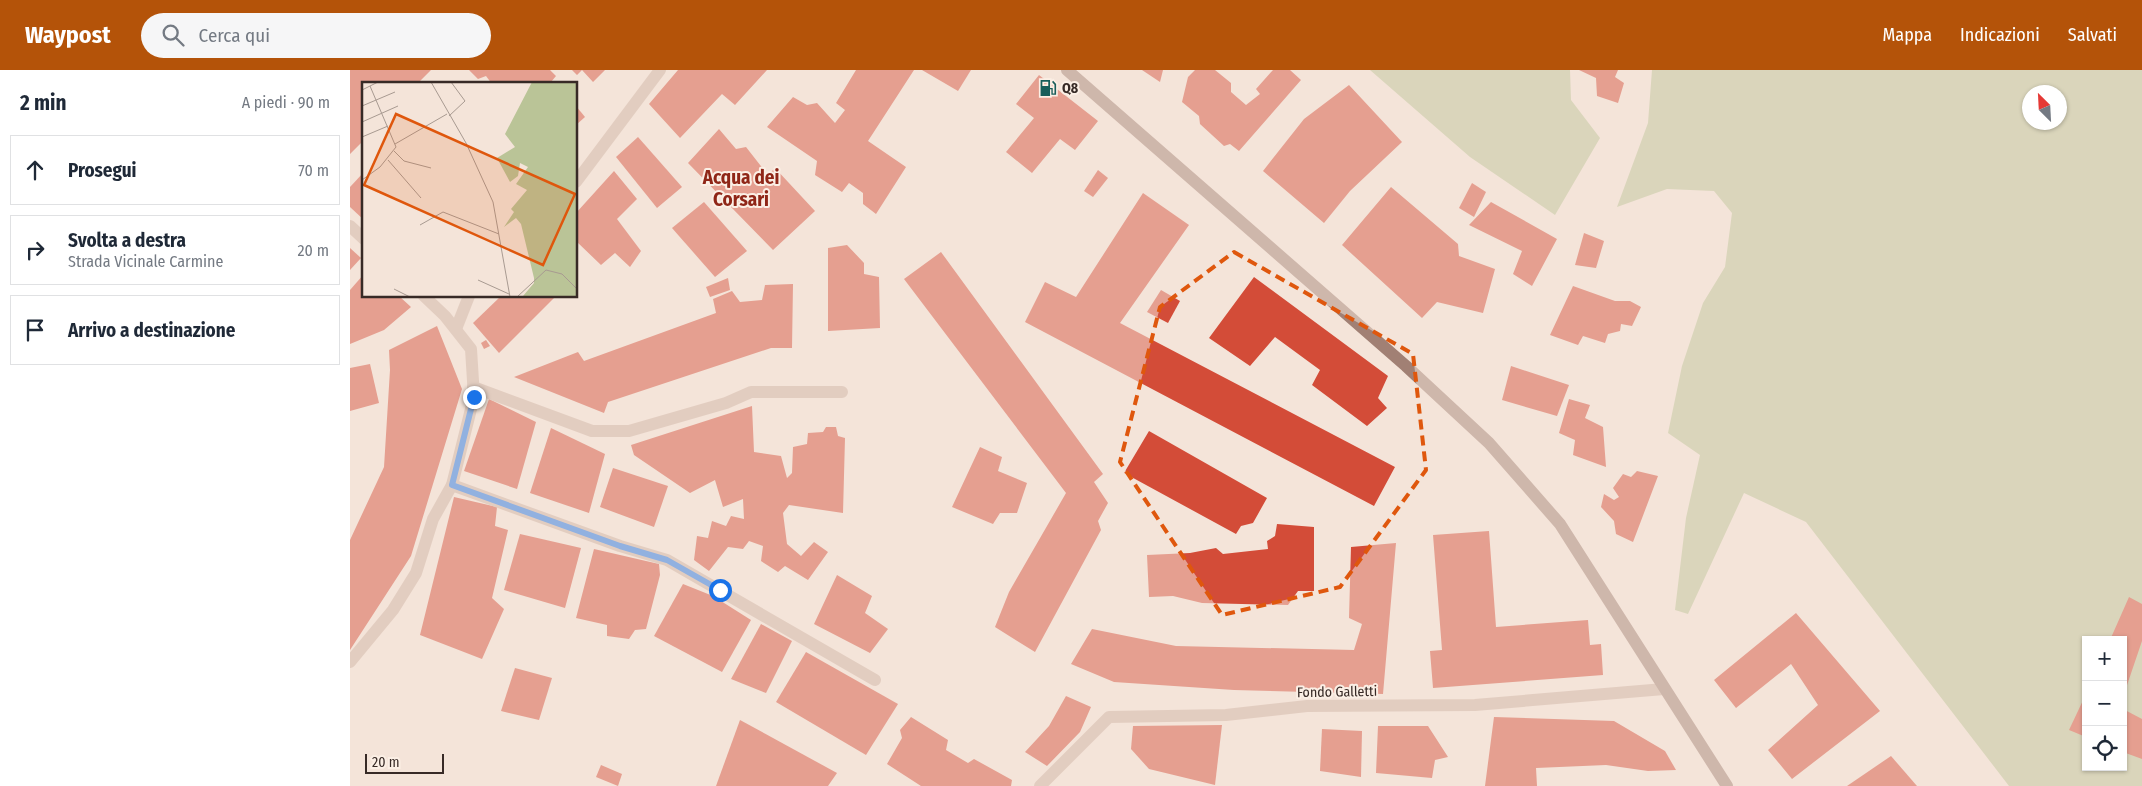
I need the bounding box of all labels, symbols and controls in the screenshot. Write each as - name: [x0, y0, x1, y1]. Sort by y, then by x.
- search box: [141, 13, 491, 58]
- text: Waypost: [25, 21, 111, 49]
- icon: search: [159, 21, 187, 49]
- text: Cerca qui: [199, 24, 270, 47]
- text: Mappa: [1883, 24, 1932, 46]
- text: Indicazioni: [1960, 24, 2040, 46]
- text: Salvati: [2068, 24, 2117, 46]
- fuel station icon: Q8: [1038, 78, 1058, 98]
- place label: Q8: [1062, 80, 1079, 97]
- inset map: [362, 82, 578, 298]
- north arrow: [2022, 85, 2067, 130]
- text: 2 min: [20, 90, 67, 116]
- text: A piedi · 90 m: [242, 93, 330, 112]
- icon: ahead: [21, 156, 49, 184]
- text: Prosegui: [68, 159, 137, 182]
- text: 70 m: [298, 161, 329, 180]
- district label: Acqua dei Corsari: [702, 166, 779, 211]
- text: Svolta a destra: [68, 229, 186, 252]
- icon: right: [21, 236, 49, 264]
- text: 20 m: [298, 241, 329, 260]
- text: Strada Vicinale Carmine: [68, 252, 223, 271]
- icon: arrive: [21, 316, 49, 344]
- text: Arrivo a destinazione: [68, 319, 235, 342]
- route end: [463, 386, 486, 409]
- route start: [709, 579, 732, 602]
- map controls: [2082, 636, 2127, 771]
- button: +: [2082, 636, 2127, 681]
- button: −: [2082, 681, 2127, 726]
- street label: Fondo Galletti: [1297, 683, 1377, 701]
- button: locate: [2082, 726, 2127, 771]
- scale bar: [365, 751, 444, 774]
- text: 20 m: [372, 754, 400, 771]

